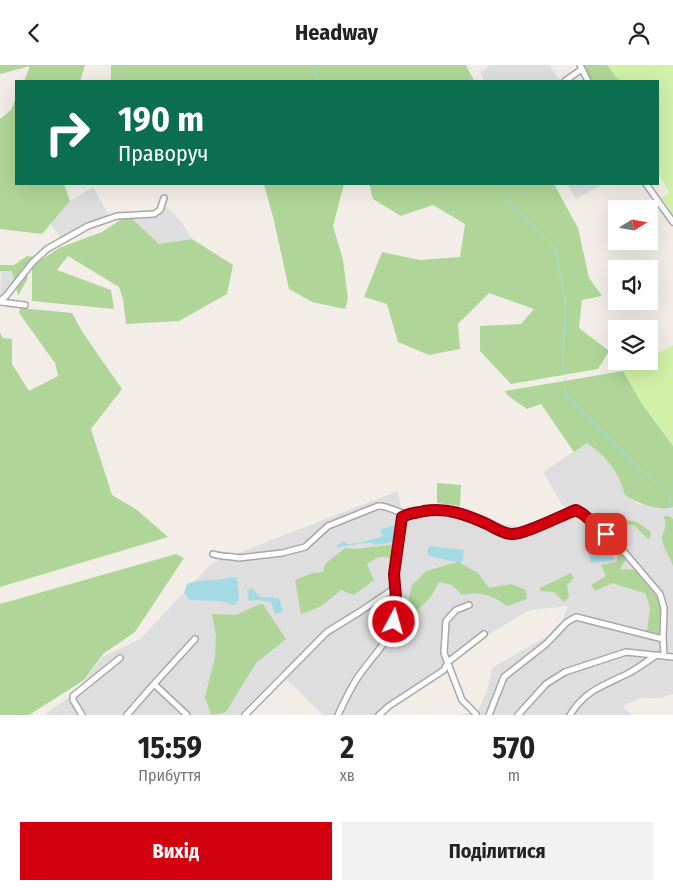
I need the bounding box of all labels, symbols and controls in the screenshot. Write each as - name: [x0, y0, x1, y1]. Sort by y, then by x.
- icon: back: [20, 19, 48, 47]
- text: Headway: [295, 19, 378, 46]
- icon: person: [625, 19, 653, 47]
- text: 190 m: [118, 98, 204, 140]
- icon: right: [35, 100, 100, 165]
- text: Праворуч: [118, 140, 208, 167]
- north arrow: [608, 200, 658, 250]
- map controls: [608, 200, 658, 370]
- button: sound: [608, 260, 658, 310]
- button: layers: [608, 320, 658, 370]
- pin: [585, 513, 627, 555]
- icon: arrive: [592, 520, 620, 548]
- position arrow: [367, 595, 419, 647]
- text: 15:59: [138, 730, 202, 766]
- text: 2: [340, 730, 354, 766]
- text: 570: [492, 730, 535, 766]
- text: Прибуття: [138, 766, 201, 785]
- text: хв: [340, 766, 355, 785]
- text: m: [508, 766, 520, 785]
- button: Вихід: [20, 822, 332, 880]
- button: Поділитися: [342, 822, 653, 880]

